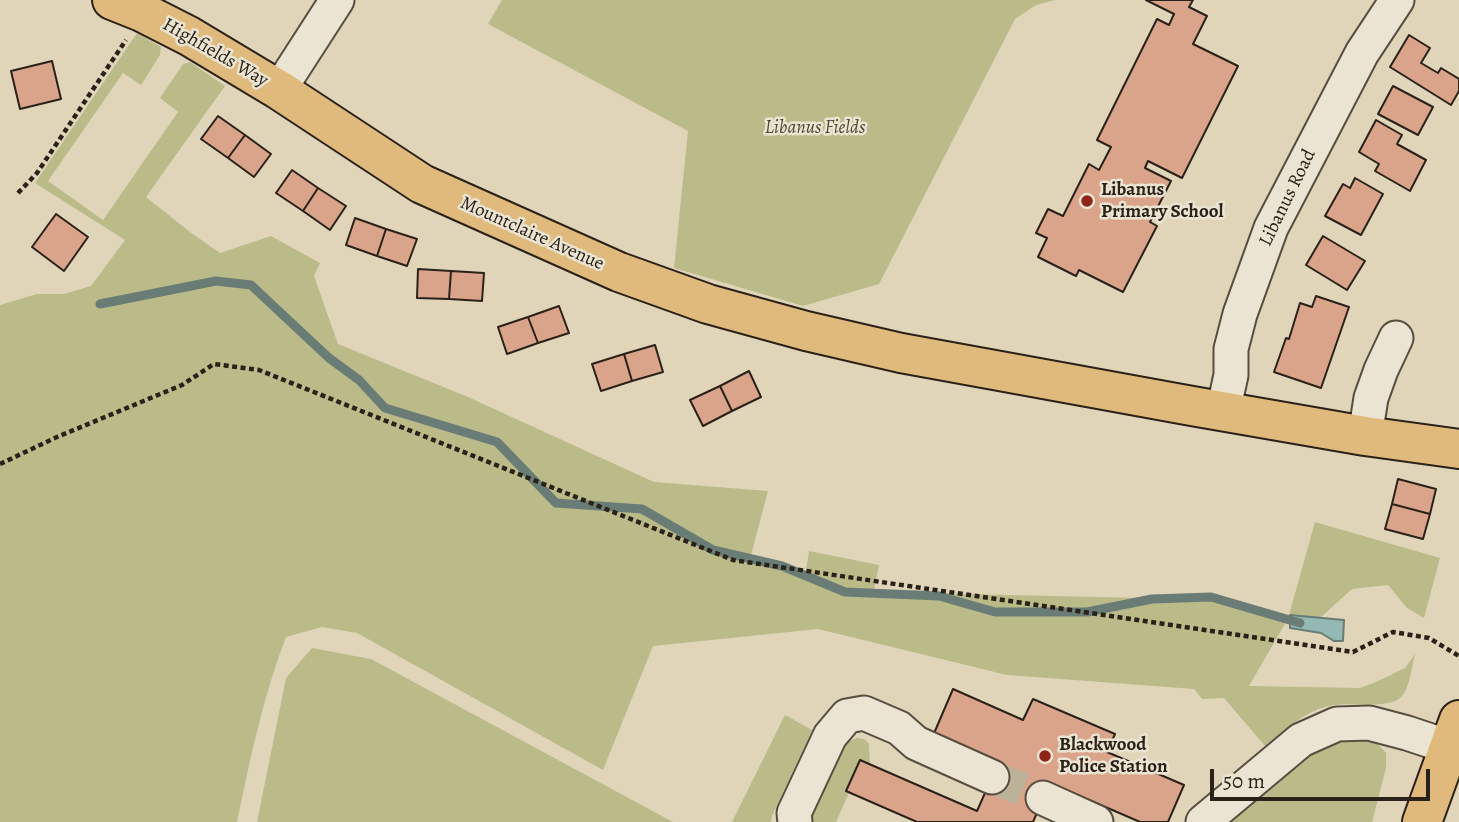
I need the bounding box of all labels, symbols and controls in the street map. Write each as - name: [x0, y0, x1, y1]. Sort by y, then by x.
- street label: Highfields Way: [158, 14, 272, 92]
- park label: Libanus Fields: [765, 117, 865, 139]
- street label: Libanus Road: [1255, 146, 1321, 250]
- place label: Libanus Primary School: [1101, 179, 1224, 223]
- street label: Mountclaire Avenue: [457, 192, 607, 276]
- marker: Libanus Primary School: [1079, 193, 1095, 209]
- place label: Blackwood Police Station: [1059, 734, 1168, 778]
- marker: Blackwood Police Station: [1037, 748, 1053, 764]
- scale bar: [1214, 756, 1434, 800]
- text: 50 m: [1223, 767, 1265, 795]

